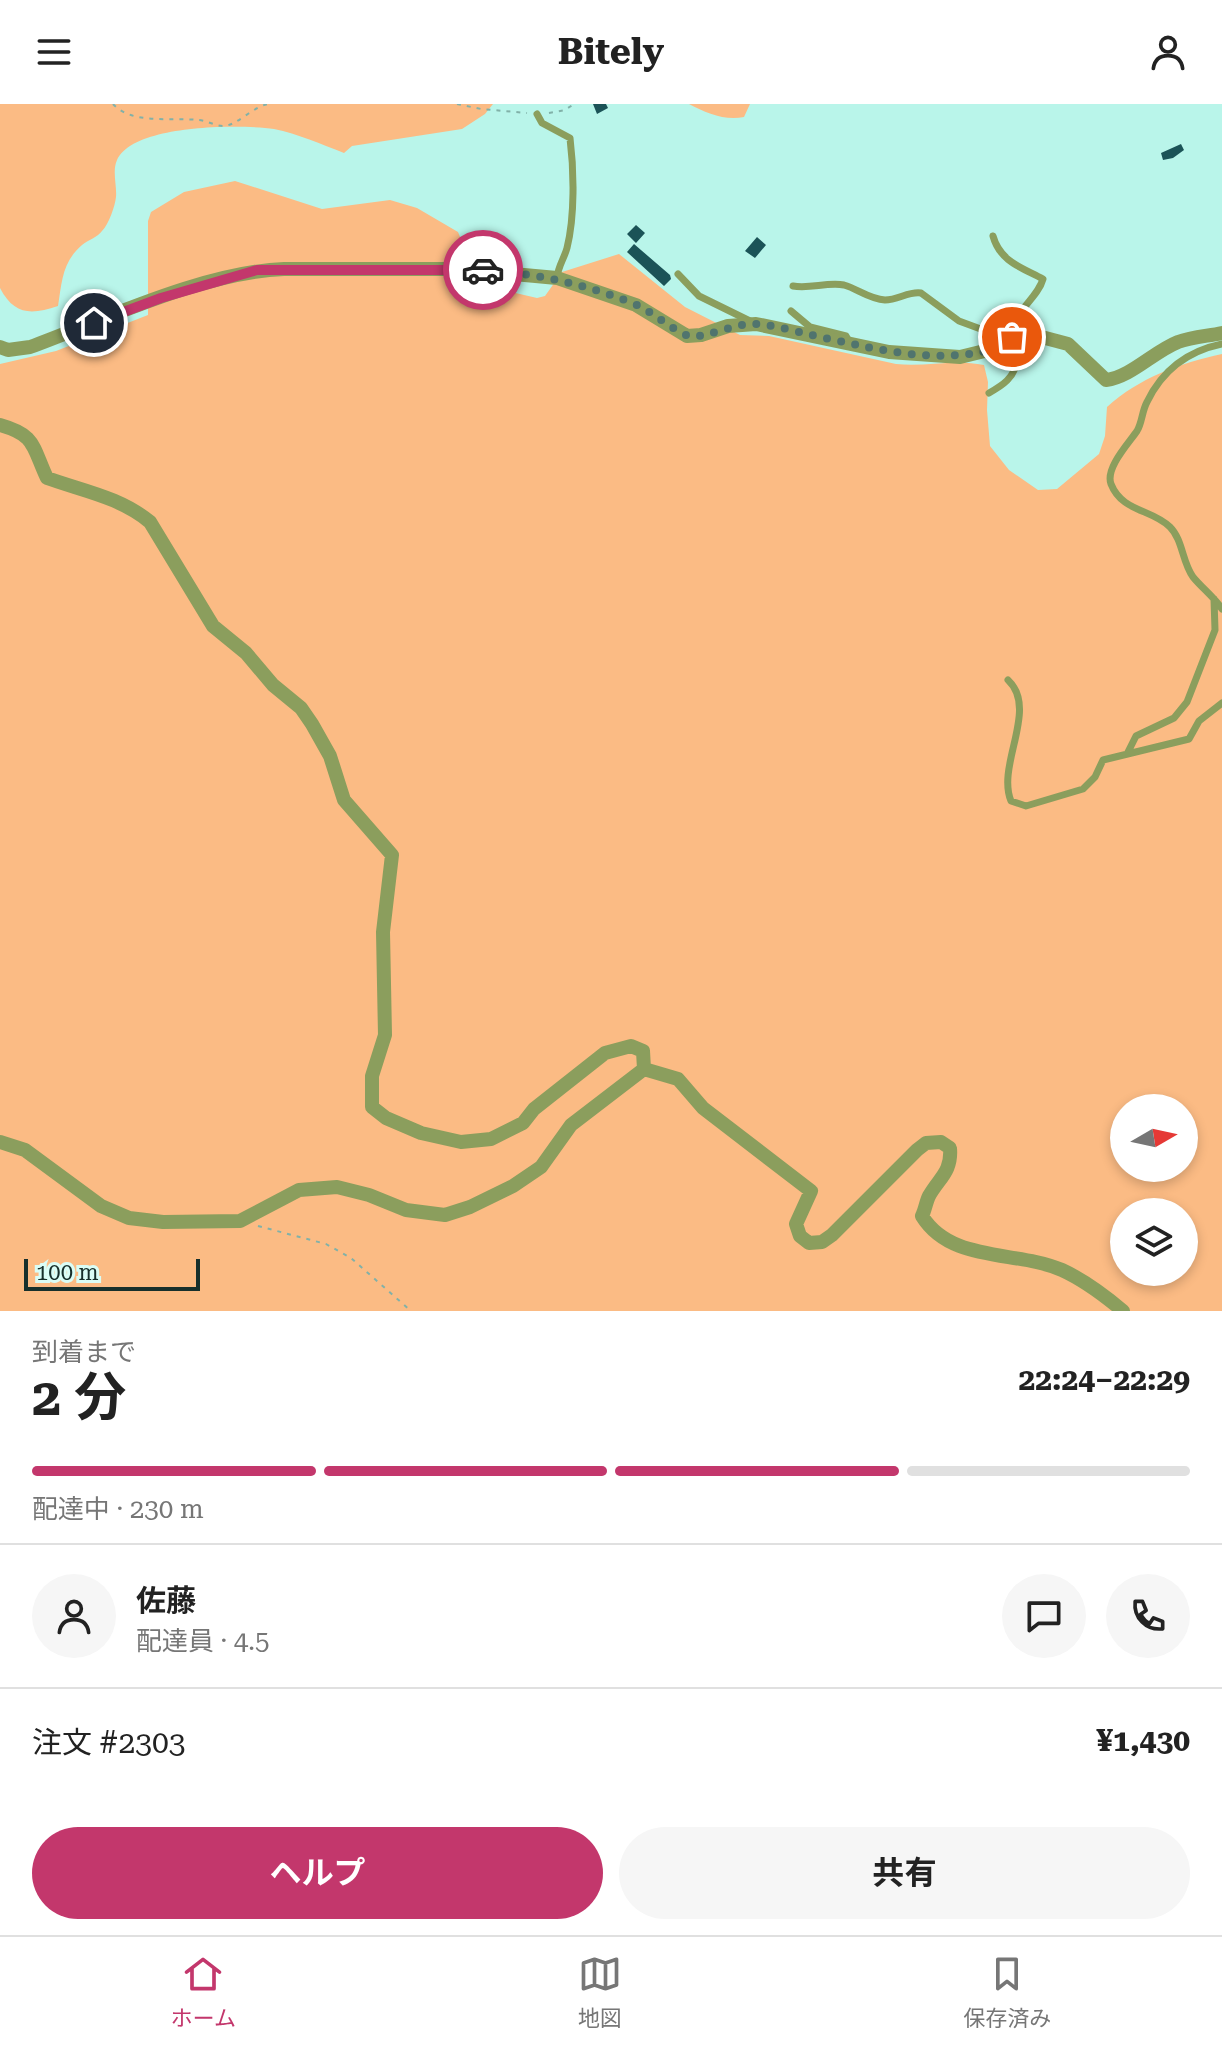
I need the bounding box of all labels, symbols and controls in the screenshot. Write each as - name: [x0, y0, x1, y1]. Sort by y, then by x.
- icon: menu: [32, 30, 76, 74]
- icon: person: [1146, 30, 1190, 74]
- text: Bitely: [558, 31, 664, 73]
- courier: [443, 230, 523, 310]
- icon: car: [461, 248, 505, 292]
- pin: [60, 289, 128, 357]
- icon: home: [72, 301, 116, 345]
- pin: [978, 303, 1046, 371]
- icon: bag: [990, 315, 1034, 359]
- north arrow: [1110, 1094, 1198, 1182]
- map controls: [1110, 1094, 1198, 1286]
- button: layers: [1110, 1198, 1198, 1286]
- scale bar: [24, 1255, 200, 1291]
- text: 100 m: [36, 1260, 99, 1285]
- text: 到着まで: [32, 1337, 136, 1367]
- text: 22:24–22:29: [1018, 1362, 1190, 1397]
- text: 2 分: [32, 1367, 126, 1428]
- text: 配達中 · 230 m: [32, 1494, 204, 1524]
- button: person: [32, 1574, 116, 1658]
- button: chat: [1002, 1574, 1086, 1658]
- button: phone: [1106, 1574, 1190, 1658]
- text: 佐藤: [136, 1583, 196, 1618]
- text: 配達員 · 4.5: [136, 1626, 270, 1656]
- text: ¥1,430: [1096, 1723, 1190, 1758]
- text: 注文 #2303: [32, 1725, 186, 1760]
- button: ヘルプ: [32, 1827, 603, 1919]
- button: 共有: [619, 1827, 1190, 1919]
- tab: ホーム: [171, 1952, 236, 2032]
- tab: 地図: [578, 1952, 622, 2032]
- tab: 保存済み: [963, 1952, 1051, 2032]

